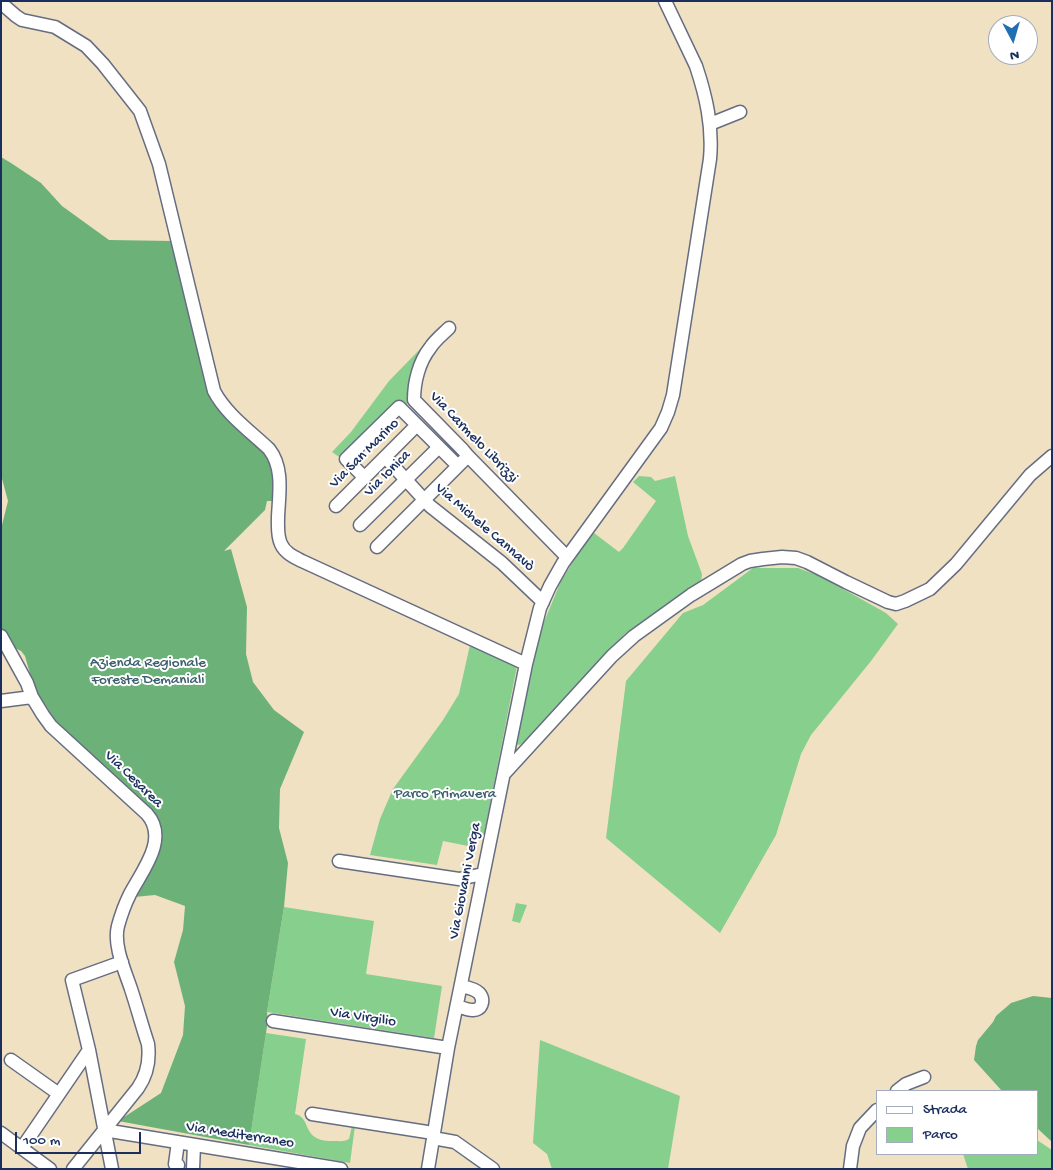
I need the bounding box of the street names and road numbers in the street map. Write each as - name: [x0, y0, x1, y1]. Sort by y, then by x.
- street label: Via Carmelo Librizzi: [425, 389, 521, 487]
- street label: Via San Marino: [326, 415, 404, 493]
- street label: Via Ionica: [361, 447, 415, 501]
- street label: Via Michele Cannavò: [431, 480, 537, 576]
- street label: Via Cesarea: [100, 748, 166, 812]
- street label: Via Giovanni Verga: [446, 821, 486, 941]
- street label: Via Virgilio: [329, 1004, 397, 1032]
- street label: Via Mediterraneo: [185, 1119, 295, 1153]

